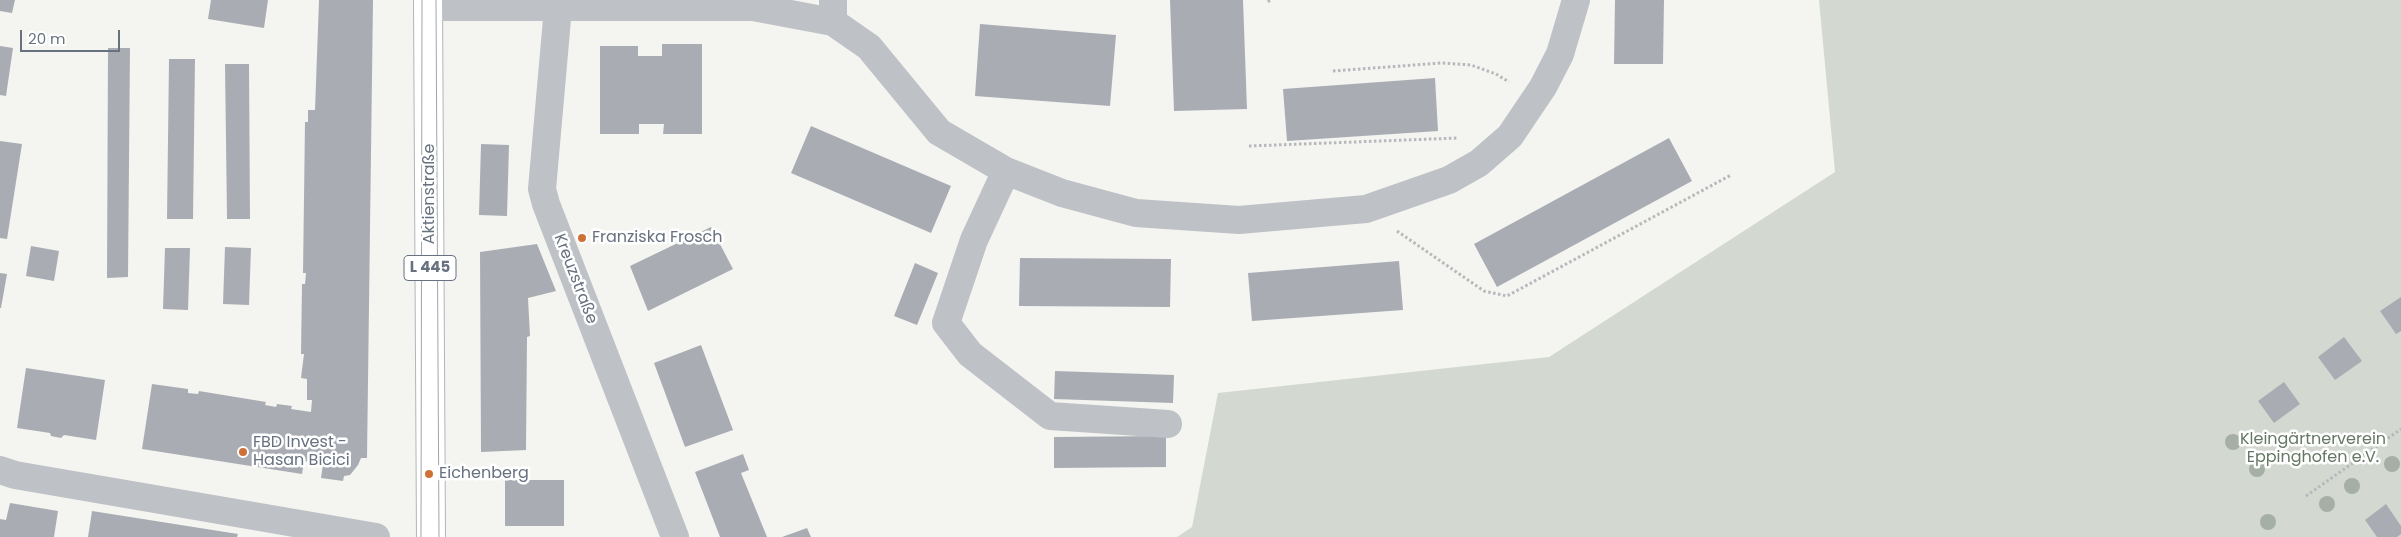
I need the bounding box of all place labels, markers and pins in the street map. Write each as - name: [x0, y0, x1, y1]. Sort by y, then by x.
- place label: Franziska Frosch: [592, 228, 723, 248]
- marker: Franziska Frosch: [576, 232, 588, 244]
- place label: FBD Invest - Hasan Bicici: [253, 433, 350, 471]
- marker: FBD Invest - Hasan Bicici: [237, 446, 249, 458]
- place label: Eichenberg: [439, 464, 529, 484]
- marker: Eichenberg: [423, 468, 435, 480]

